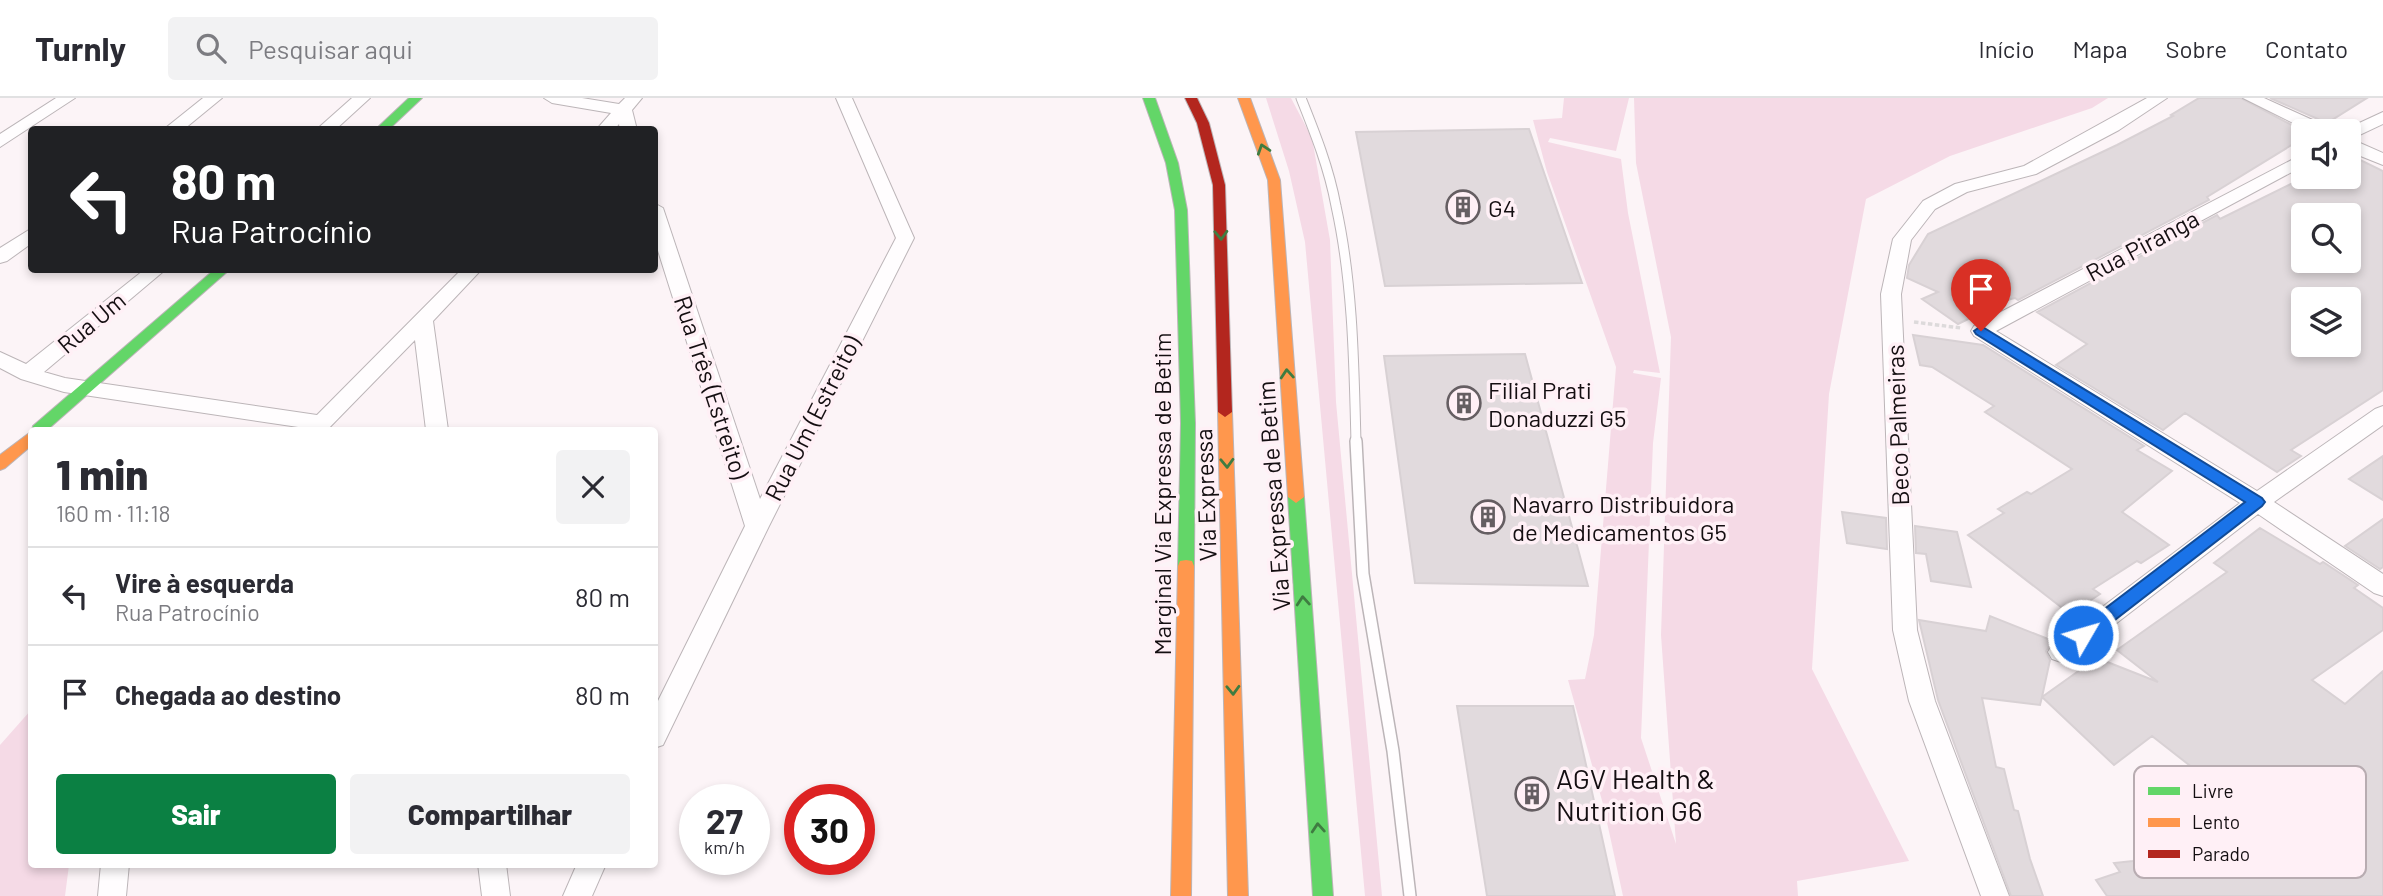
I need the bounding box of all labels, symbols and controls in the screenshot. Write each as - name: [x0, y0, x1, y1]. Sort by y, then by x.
- search box: [168, 17, 658, 80]
- text: Turnly: [35, 28, 126, 68]
- icon: search: [192, 29, 230, 67]
- text: Pesquisar aqui: [248, 33, 413, 64]
- text: Início: [1979, 34, 2035, 63]
- text: Mapa: [2073, 34, 2127, 63]
- text: Sobre: [2165, 34, 2227, 63]
- text: Contato: [2265, 34, 2348, 63]
- map controls: [2291, 119, 2361, 357]
- button: sound: [2291, 119, 2361, 189]
- one-way arrow: [1257, 143, 1271, 155]
- text: 80 m: [171, 151, 276, 210]
- icon: left: [56, 154, 147, 245]
- building icon: G4: [1444, 188, 1482, 226]
- place label: G4: [1488, 193, 1516, 222]
- street label: Rua Piranga: [2080, 203, 2204, 287]
- button: search: [2291, 203, 2361, 273]
- text: Rua Patrocínio: [171, 211, 372, 249]
- one-way arrow: [1213, 230, 1228, 241]
- pin: [1951, 259, 2011, 331]
- icon: arrive: [1962, 270, 2000, 308]
- street label: Rua Um: [51, 285, 131, 359]
- button: layers: [2291, 287, 2361, 357]
- street label: Rua Três (Estreito): [669, 292, 756, 483]
- street label: Rua Um (Estreito): [758, 330, 866, 505]
- street label: Marginal Via Expressa de Betim: [1147, 333, 1176, 655]
- street label: Beco Palmeiras: [1880, 344, 1914, 506]
- one-way arrow: [1280, 368, 1295, 379]
- place label: Filial Prati Donaduzzi G5: [1488, 375, 1626, 432]
- street label: Via Expressa de Betim: [1250, 380, 1296, 612]
- building icon: Filial Prati Donaduzzi G5: [1445, 384, 1483, 422]
- street label: Via Expressa: [1188, 428, 1222, 562]
- text: 1 min: [56, 448, 148, 498]
- button: close: [556, 450, 630, 524]
- one-way arrow: [1219, 457, 1234, 468]
- place label: Navarro Distribuidora de Medicamentos G5: [1512, 489, 1734, 546]
- building icon: Navarro Distribuidora de Medicamentos G5: [1469, 498, 1507, 536]
- text: 160 m · 11:18: [56, 499, 171, 527]
- text: Vire à esquerda: [115, 567, 294, 598]
- icon: left: [56, 577, 94, 615]
- text: 80 m: [575, 581, 630, 612]
- one-way arrow: [1296, 595, 1311, 606]
- text: Rua Patrocínio: [115, 598, 260, 626]
- position arrow: [2046, 598, 2120, 672]
- icon: arrive: [56, 675, 94, 713]
- text: Chegada ao destino: [115, 679, 341, 710]
- text: 80 m: [575, 679, 630, 710]
- one-way arrow: [1225, 685, 1240, 696]
- place label: AGV Health & Nutrition G6: [1556, 761, 1715, 827]
- legend: [2134, 766, 2366, 878]
- button: Sair: [56, 774, 336, 854]
- button: Compartilhar: [350, 774, 630, 854]
- building icon: AGV Health & Nutrition G6: [1513, 775, 1551, 813]
- text: Livre: [2192, 779, 2234, 802]
- speed limit sign: 30: [784, 784, 875, 875]
- text: 27: [706, 799, 743, 841]
- text: Lento: [2192, 810, 2240, 833]
- one-way arrow: [1311, 822, 1326, 833]
- text: km/h: [704, 836, 745, 858]
- text: Parado: [2192, 842, 2250, 865]

